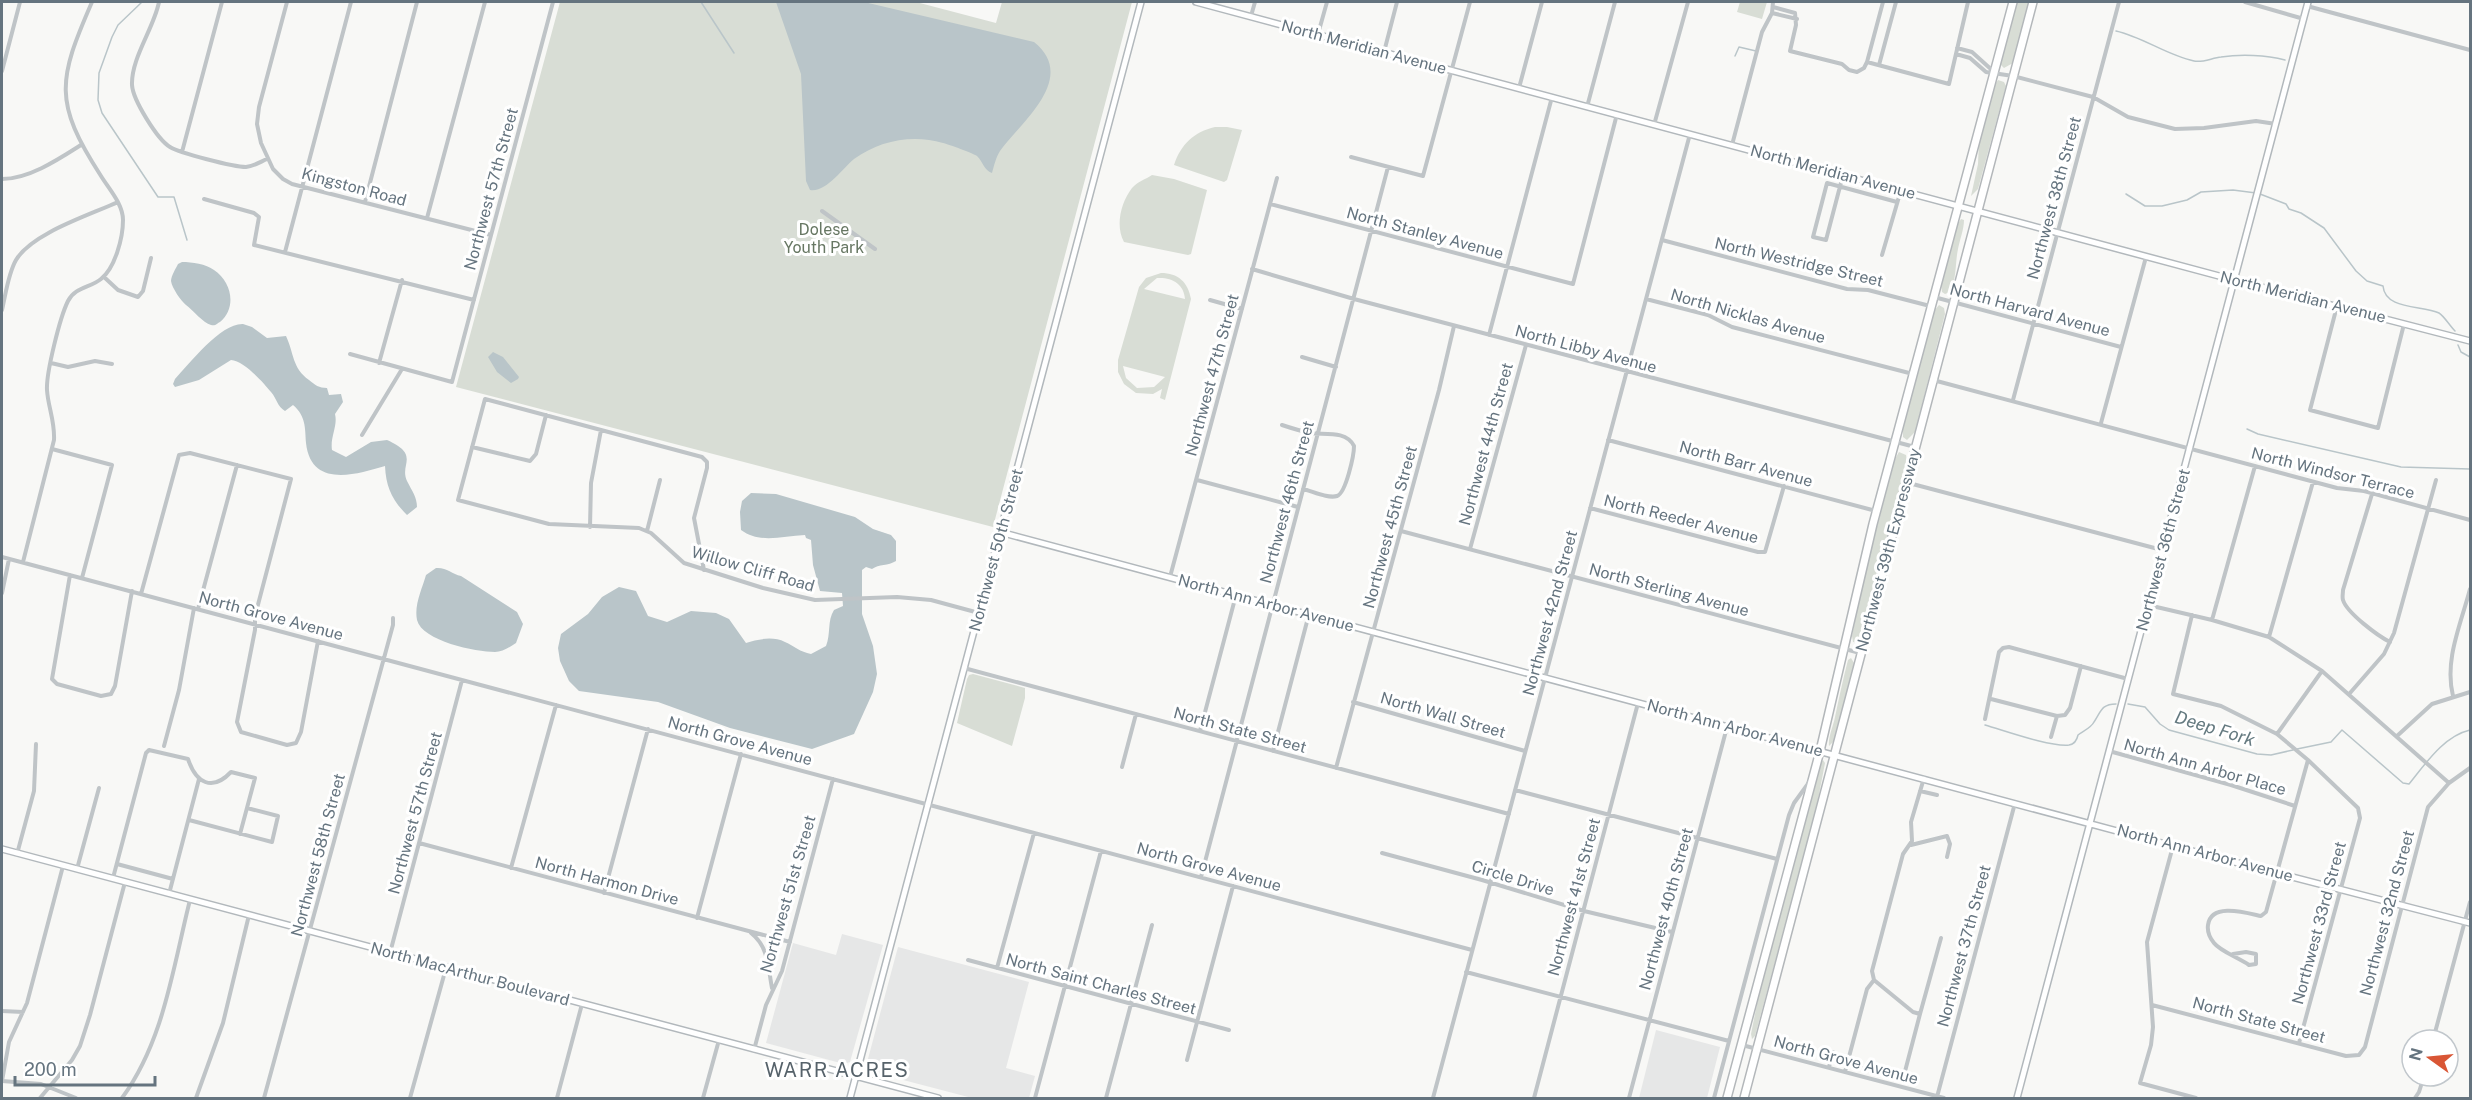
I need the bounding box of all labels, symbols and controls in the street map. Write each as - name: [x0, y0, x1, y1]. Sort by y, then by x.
- street label: North Meridian Avenue: [1279, 16, 1449, 78]
- street label: Northwest 57th Street: [460, 106, 522, 272]
- street label: Northwest 38th Street: [2023, 114, 2085, 282]
- street label: North Meridian Avenue: [1748, 141, 1918, 203]
- street label: Kingston Road: [299, 164, 409, 210]
- street label: North Stanley Avenue: [1344, 203, 1506, 263]
- park label: Dolese Youth Park: [784, 220, 864, 257]
- street label: North Westridge Street: [1713, 233, 1885, 291]
- street label: North Meridian Avenue: [2218, 267, 2388, 327]
- street label: North Harvard Avenue: [1948, 279, 2112, 341]
- street label: North Nicklas Avenue: [1668, 285, 1828, 347]
- street label: Northwest 47th Street: [1181, 292, 1243, 458]
- street label: North Libby Avenue: [1513, 321, 1659, 377]
- street label: Northwest 44th Street: [1455, 361, 1517, 527]
- street label: Northwest 46th Street: [1256, 419, 1318, 585]
- street label: North Barr Avenue: [1677, 437, 1815, 491]
- street label: Northwest 45th Street: [1359, 444, 1421, 610]
- street label: North Windsor Terrace: [2249, 444, 2417, 502]
- street label: Northwest 39th Expressway: [1852, 446, 1924, 654]
- street label: Northwest 50th Street: [965, 467, 1027, 633]
- street label: Northwest 36th Street: [2132, 467, 2194, 633]
- street label: North Reeder Avenue: [1602, 491, 1760, 547]
- street label: Northwest 42nd Street: [1519, 528, 1581, 698]
- street label: Willow Cliff Road: [689, 542, 817, 596]
- street label: North Sterling Avenue: [1587, 559, 1751, 621]
- street label: North Ann Arbor Avenue: [1176, 570, 1356, 636]
- street label: North Grove Avenue: [197, 588, 345, 644]
- street label: North Wall Street: [1378, 688, 1508, 742]
- street label: North Ann Arbor Avenue: [1645, 695, 1825, 761]
- street label: North State Street: [1171, 703, 1309, 757]
- water label: Deep Fork: [2172, 706, 2258, 750]
- street label: North Grove Avenue: [666, 713, 814, 769]
- street label: Northwest 57th Street: [384, 730, 446, 896]
- street label: North Ann Arbor Place: [2122, 735, 2288, 799]
- street label: Northwest 58th Street: [287, 771, 349, 939]
- street label: Northwest 51st Street: [756, 813, 820, 975]
- street label: Northwest 41st Street: [1544, 816, 1604, 978]
- street label: North Ann Arbor Avenue: [2115, 820, 2295, 886]
- street label: Northwest 40th Street: [1635, 826, 1697, 992]
- street label: Northwest 32nd Street: [2356, 828, 2418, 998]
- street label: North Grove Avenue: [1135, 839, 1283, 895]
- street label: Northwest 33rd Street: [2288, 839, 2350, 1007]
- street label: North Harmon Drive: [533, 853, 681, 909]
- street label: Circle Drive: [1469, 856, 1557, 900]
- street label: Northwest 37th Street: [1933, 863, 1995, 1029]
- street label: North MacArthur Boulevard: [368, 938, 572, 1010]
- street label: North Saint Charles Street: [1004, 949, 1198, 1019]
- street label: North State Street: [2190, 993, 2328, 1047]
- north arrow: [2400, 1028, 2460, 1088]
- street label: North Grove Avenue: [1772, 1032, 1920, 1088]
- text: N: [2405, 1046, 2427, 1063]
- scale bar: [15, 1049, 154, 1087]
- district label: WARR ACRES: [765, 1058, 909, 1082]
- text: 200 m: [24, 1059, 77, 1080]

